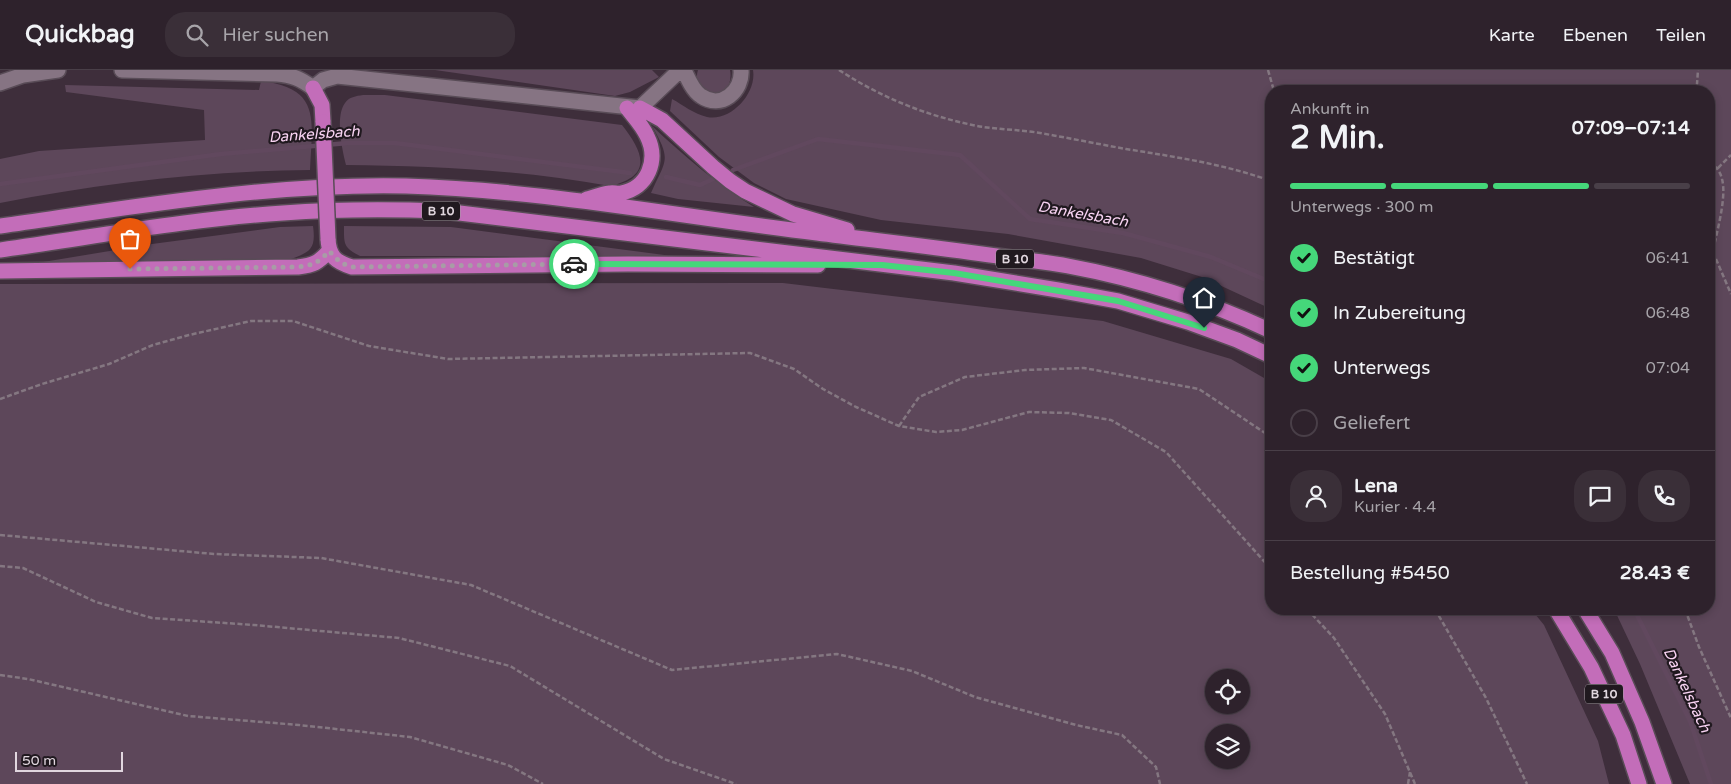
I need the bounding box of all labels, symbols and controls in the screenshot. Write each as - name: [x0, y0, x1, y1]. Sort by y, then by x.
- search box: [165, 12, 515, 57]
- text: Quickbag: [25, 20, 135, 49]
- icon: search: [183, 21, 211, 49]
- text: Hier suchen: [223, 24, 329, 46]
- text: Karte: [1489, 24, 1535, 46]
- text: Ebenen: [1563, 24, 1628, 46]
- text: Teilen: [1656, 24, 1706, 46]
- text: Ankunft in: [1290, 99, 1370, 119]
- text: 07:09–07:14: [1572, 117, 1690, 139]
- text: 2 Min.: [1290, 119, 1385, 157]
- water label: Dankelsbach: [268, 122, 361, 146]
- water label: Dankelsbach: [1037, 197, 1130, 231]
- text: Unterwegs · 300 m: [1290, 197, 1433, 217]
- road number: B 10: [422, 202, 460, 220]
- pin: [109, 218, 151, 269]
- icon: bag: [116, 225, 144, 253]
- courier: [549, 239, 599, 289]
- icon: check: [1290, 244, 1318, 272]
- text: Bestätigt: [1333, 247, 1415, 269]
- text: 06:41: [1646, 248, 1690, 268]
- icon: car: [560, 250, 588, 278]
- road number: B 10: [996, 250, 1034, 268]
- pin: [1183, 277, 1225, 328]
- icon: home: [1190, 284, 1218, 312]
- icon: check: [1290, 299, 1318, 327]
- text: In Zubereitung: [1333, 302, 1466, 324]
- text: 06:48: [1646, 303, 1690, 323]
- icon: check: [1290, 354, 1318, 382]
- text: Unterwegs: [1333, 357, 1430, 379]
- text: 07:04: [1646, 358, 1690, 378]
- text: Geliefert: [1333, 412, 1410, 434]
- button: person: [1290, 470, 1342, 522]
- button: chat: [1574, 470, 1626, 522]
- button: phone: [1638, 470, 1690, 522]
- text: Lena: [1354, 475, 1398, 497]
- text: Kurier · 4.4: [1354, 497, 1436, 517]
- text: Bestellung #5450: [1290, 562, 1450, 584]
- text: 28.43 €: [1620, 562, 1690, 584]
- water label: Dankelsbach: [1660, 645, 1715, 736]
- map controls: [1205, 669, 1250, 769]
- button: locate: [1205, 669, 1250, 714]
- road number: B 10: [1585, 684, 1623, 704]
- button: layers: [1205, 724, 1250, 769]
- scale bar: [15, 749, 122, 772]
- text: 50 m: [22, 752, 56, 769]

